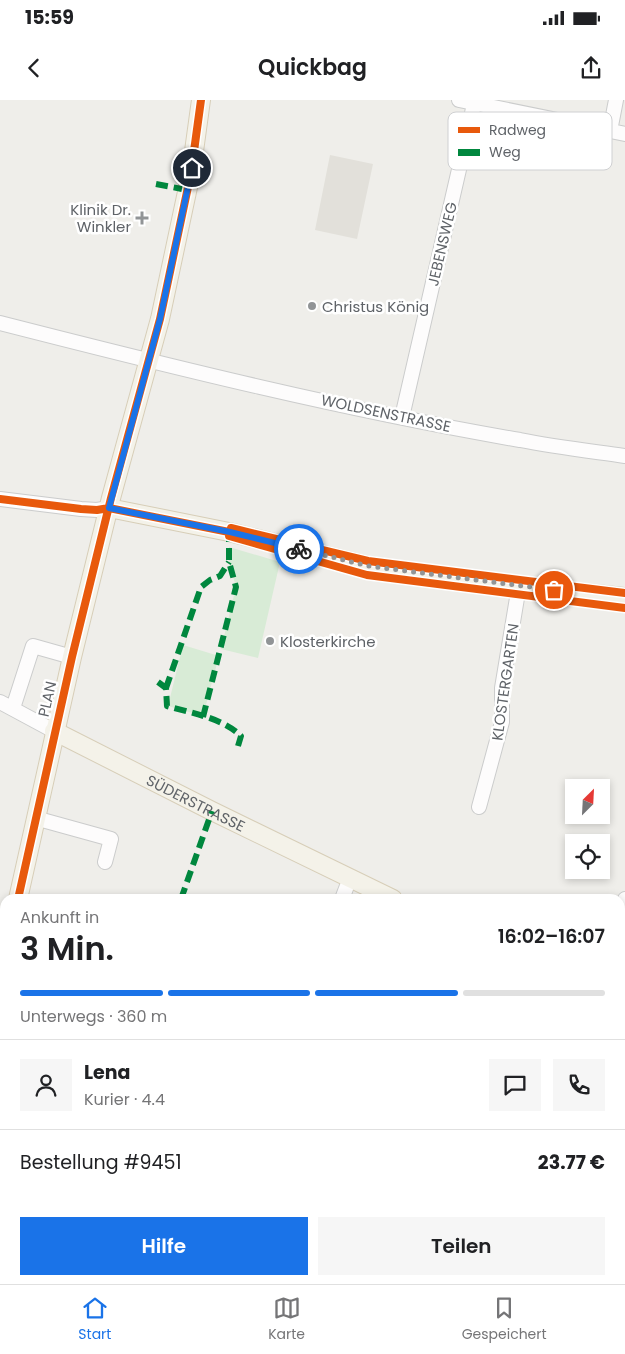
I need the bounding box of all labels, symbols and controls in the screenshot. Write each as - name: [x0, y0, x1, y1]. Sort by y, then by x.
- text: 15:59: [25, 4, 74, 31]
- text: Quickbag: [258, 52, 367, 83]
- icon: back: [20, 54, 48, 82]
- icon: share: [577, 54, 605, 82]
- legend: [448, 112, 612, 170]
- text: Radweg: [489, 120, 546, 140]
- text: Weg: [489, 142, 521, 162]
- pin: [171, 147, 213, 189]
- icon: home: [178, 154, 206, 182]
- place label: Klinik Dr. Winkler: [70, 199, 131, 237]
- street label: JEBENSWEG: [422, 199, 462, 288]
- marker: Klinik Dr. Winkler: [135, 211, 149, 225]
- place label: Christus König: [322, 296, 429, 317]
- marker: Christus König: [306, 300, 318, 312]
- street label: WOLDSENSTRASSE: [319, 389, 453, 437]
- courier: [274, 524, 324, 574]
- icon: bike: [285, 535, 313, 563]
- pin: [533, 569, 575, 611]
- icon: bag: [540, 576, 568, 604]
- street label: KLOSTERGARTEN: [486, 622, 524, 742]
- place label: Klosterkirche: [280, 631, 375, 652]
- marker: Klosterkirche: [264, 635, 276, 647]
- street label: PLAN: [33, 679, 61, 719]
- street label: SÜDERSTRASSE: [143, 769, 249, 836]
- north arrow: [565, 779, 610, 824]
- map controls: [565, 779, 610, 879]
- button: locate: [565, 834, 610, 879]
- text: Ankunft in: [20, 906, 99, 929]
- text: 16:02–16:07: [498, 923, 605, 950]
- text: 3 Min.: [20, 926, 114, 971]
- text: Unterwegs · 360 m: [20, 1005, 167, 1028]
- button: person: [20, 1059, 72, 1111]
- text: Lena: [84, 1059, 130, 1086]
- button: chat: [489, 1059, 541, 1111]
- button: phone: [553, 1059, 605, 1111]
- text: Kurier · 4.4: [84, 1088, 165, 1111]
- text: Bestellung #9451: [20, 1149, 182, 1176]
- text: 23.77 €: [538, 1149, 605, 1176]
- button: Hilfe: [20, 1217, 308, 1275]
- button: Teilen: [318, 1217, 605, 1275]
- tab: Start: [78, 1294, 111, 1345]
- tab: Karte: [268, 1294, 305, 1345]
- tab: Gespeichert: [462, 1294, 547, 1345]

